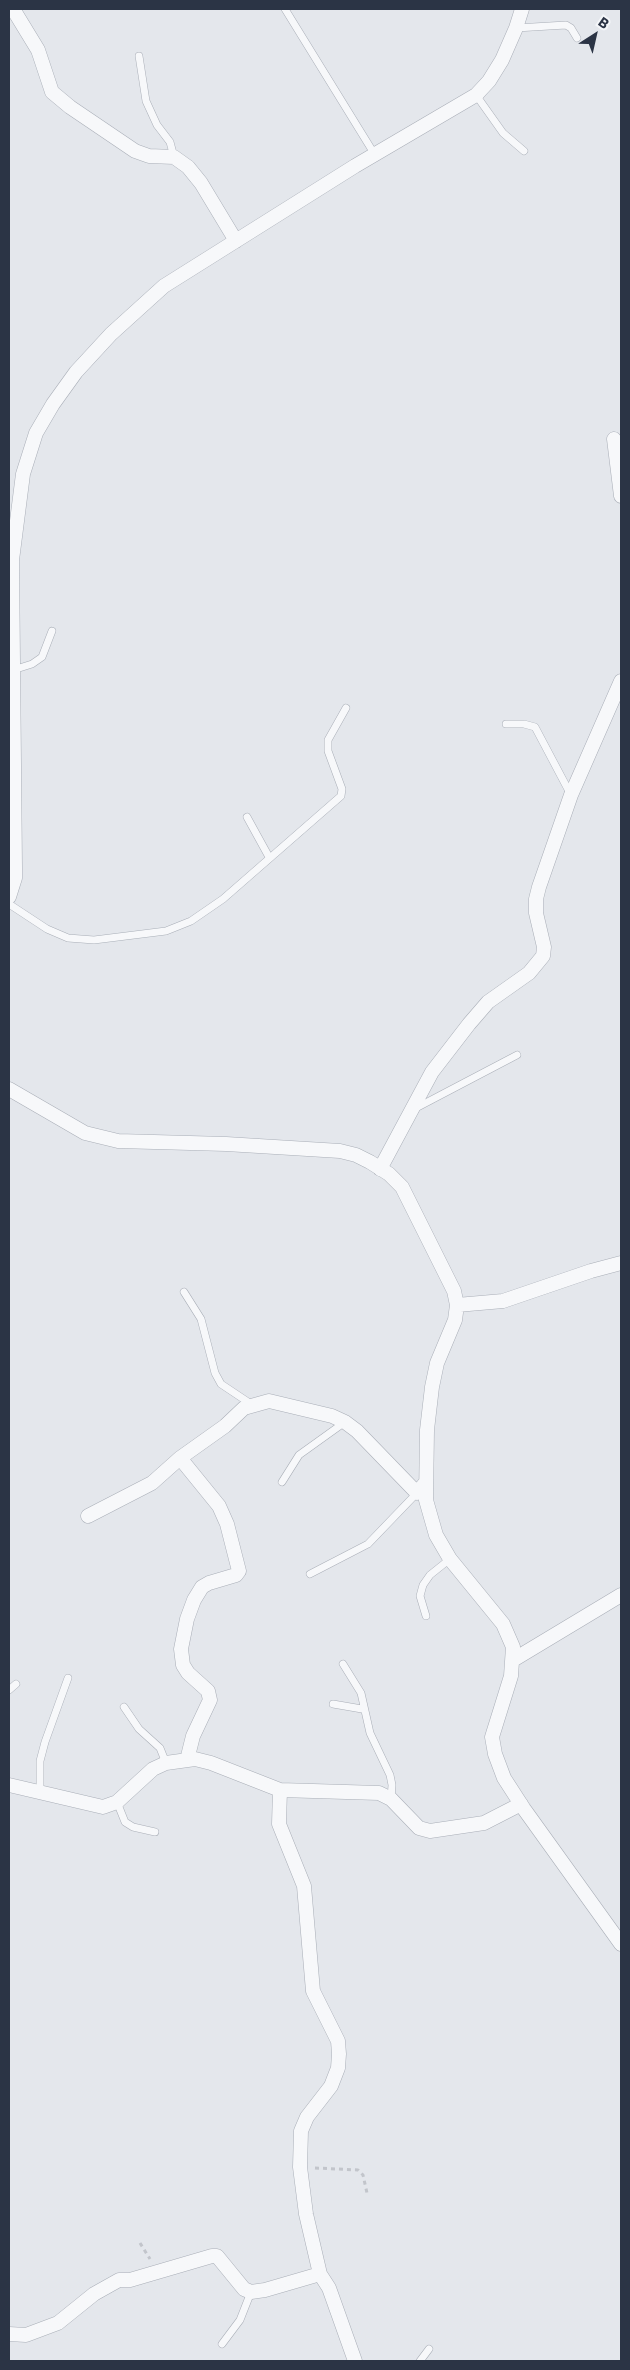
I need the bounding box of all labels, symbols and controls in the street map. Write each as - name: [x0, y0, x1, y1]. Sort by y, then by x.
- north arrow: [570, 10, 620, 60]
- text: B: [595, 13, 613, 33]

